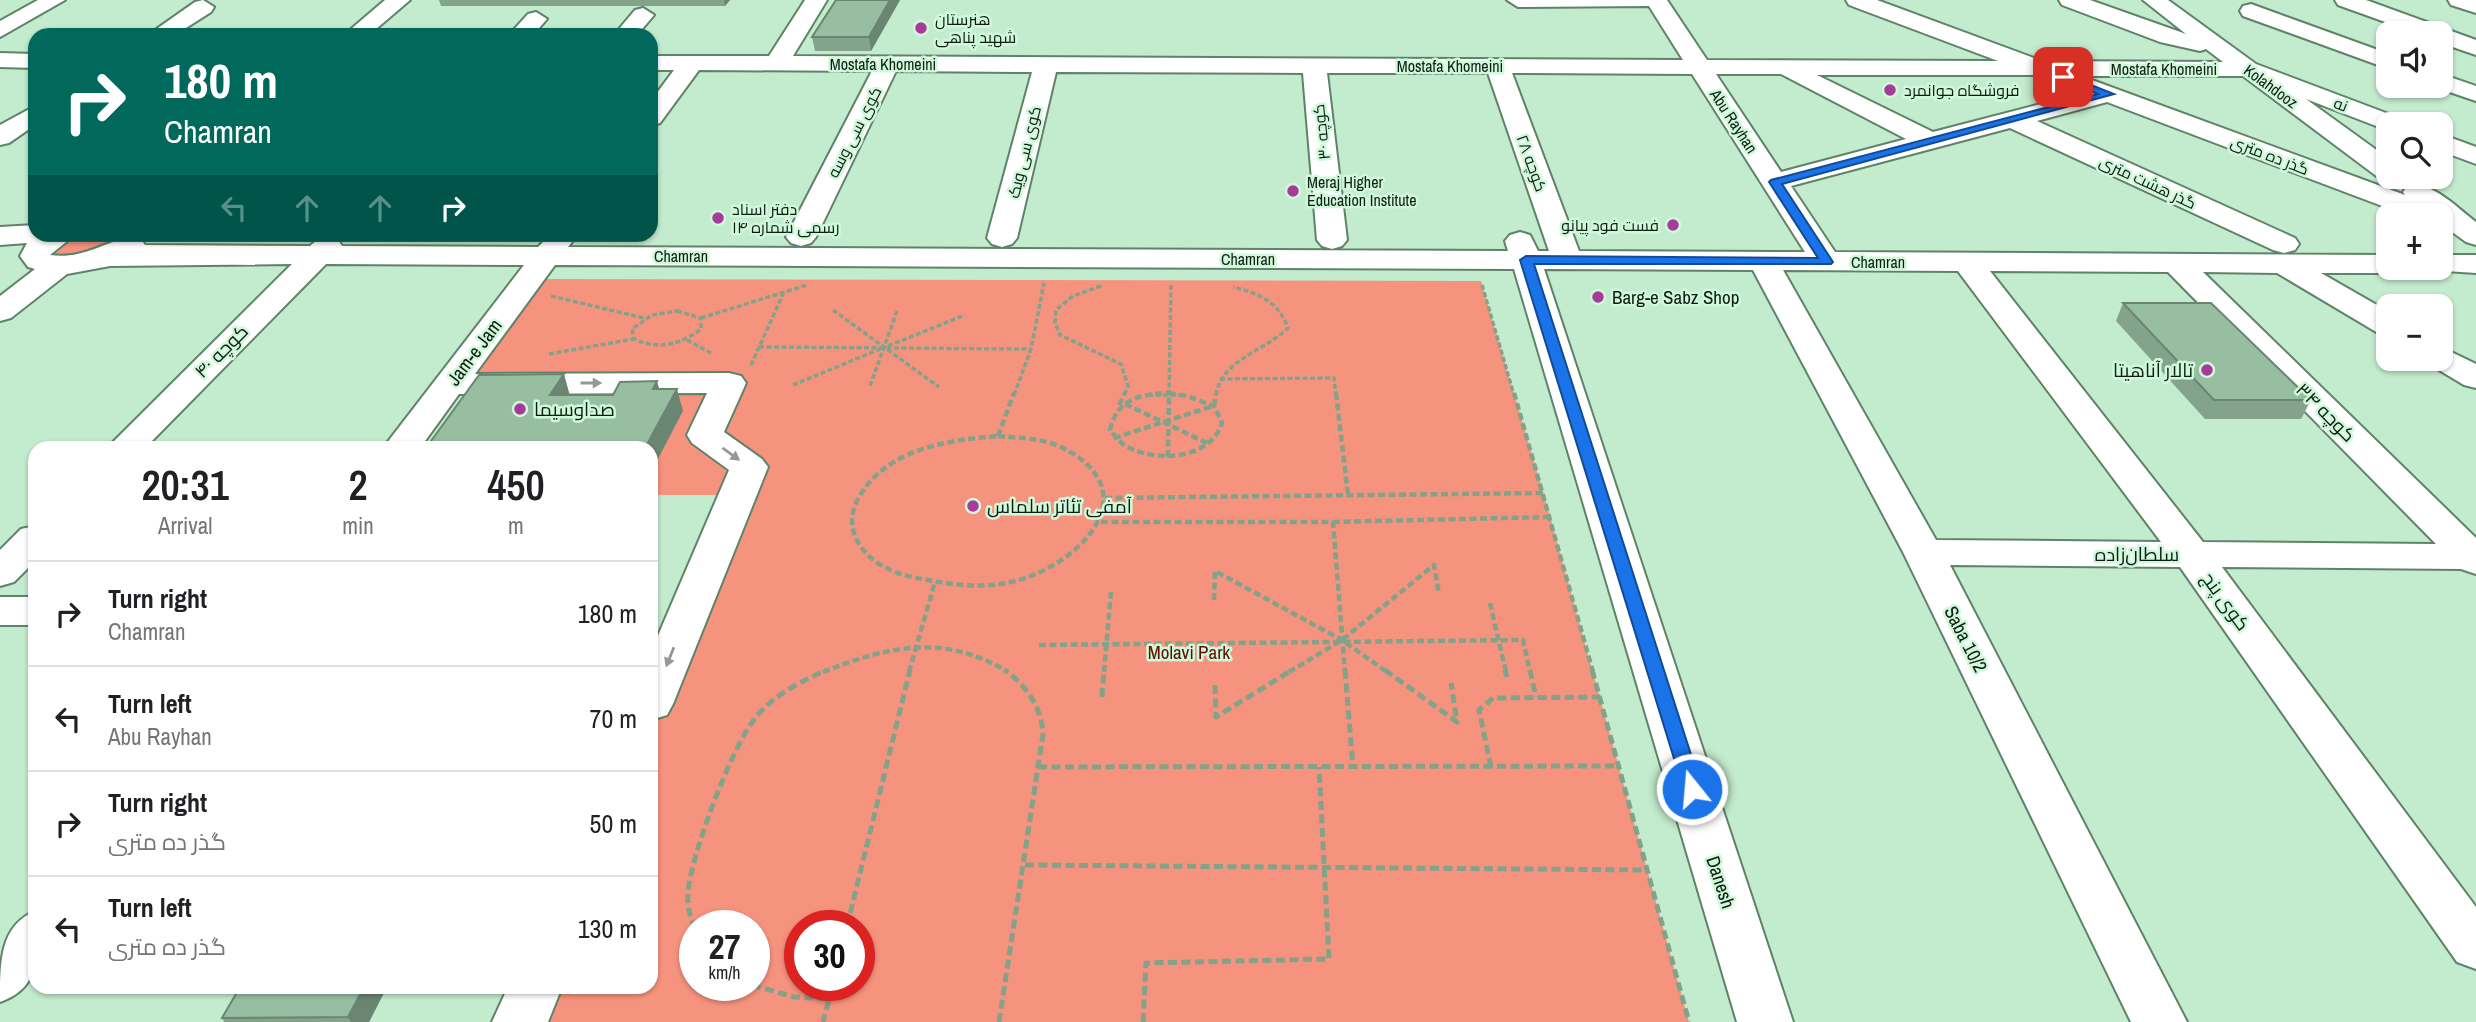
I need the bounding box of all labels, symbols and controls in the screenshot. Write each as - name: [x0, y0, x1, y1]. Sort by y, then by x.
- place label: هنرستان شهید پناهی: [935, 8, 1016, 49]
- marker: هنرستان شهید پناهی: [913, 20, 929, 36]
- map controls: [2376, 21, 2453, 371]
- button: sound: [2376, 21, 2453, 98]
- text: 180 m: [164, 47, 278, 113]
- pin: [2033, 47, 2093, 107]
- street label: Mostafa Khomeini: [830, 53, 936, 75]
- street label: Mostafa Khomeini: [1397, 55, 1503, 77]
- icon: right: [49, 56, 140, 147]
- icon: arrive: [2044, 58, 2082, 96]
- street label: Mostafa Khomeini: [2111, 58, 2217, 80]
- street label: Kolahdooz: [2239, 59, 2303, 113]
- place label: فروشگاه جوانمرد: [1904, 79, 2020, 101]
- marker: فروشگاه جوانمرد: [1882, 82, 1898, 98]
- street label: کوی سی وسه: [822, 83, 886, 181]
- street label: Abu Rayhan: [1705, 84, 1763, 157]
- street label: نه: [2331, 91, 2351, 117]
- street label: کوچه ۳۰: [1307, 103, 1336, 161]
- street label: کوی سی ویک: [1002, 104, 1046, 200]
- text: Chamran: [164, 110, 272, 153]
- button: search: [2376, 112, 2453, 189]
- street label: گذر ده متری: [2228, 130, 2312, 180]
- street label: کوچه ۲۸: [1511, 131, 1553, 195]
- street label: گذر هشت متری: [2096, 150, 2200, 214]
- place label: Meraj Higher Education Institute: [1307, 171, 1416, 211]
- marker: Meraj Higher Education Institute: [1285, 183, 1301, 199]
- icon: left: [215, 189, 253, 227]
- icon: ahead: [288, 189, 326, 227]
- icon: ahead: [361, 189, 399, 227]
- icon: right: [434, 189, 472, 227]
- place label: دفتر اسناد رسمی شماره ۱۴: [732, 198, 840, 238]
- button: +: [2376, 203, 2453, 280]
- marker: دفتر اسناد رسمی شماره ۱۴: [710, 210, 726, 226]
- place label: فست فود پیانو: [1561, 214, 1659, 237]
- marker: فست فود پیانو: [1665, 217, 1681, 233]
- street label: Chamran: [654, 245, 708, 267]
- street label: Chamran: [1221, 248, 1275, 270]
- street label: Chamran: [1851, 251, 1905, 273]
- place label: Barg-e Sabz Shop: [1612, 284, 1739, 310]
- marker: Barg-e Sabz Shop: [1590, 289, 1606, 305]
- button: −: [2376, 294, 2453, 371]
- street label: Jam-e Jam: [440, 313, 508, 391]
- street label: کوچه ۴۰: [188, 318, 254, 384]
- place label: تالار آناهیتا: [2113, 357, 2193, 383]
- marker: تالار آناهیتا: [2199, 362, 2215, 378]
- one-way arrow: [580, 377, 602, 389]
- street label: کوچه ۳۴: [2291, 377, 2361, 447]
- place label: صداوسیما: [534, 396, 615, 422]
- marker: صداوسیما: [512, 401, 528, 417]
- one-way arrow: [722, 447, 741, 461]
- text: 20:31: [141, 457, 229, 513]
- text: 2: [348, 457, 368, 513]
- text: 450: [487, 457, 545, 513]
- place label: آمفی تئاتر سلماس: [987, 493, 1132, 519]
- marker: آمفی تئاتر سلماس: [965, 498, 981, 514]
- text: Arrival: [158, 510, 212, 541]
- text: min: [342, 510, 374, 541]
- text: m: [508, 510, 524, 541]
- street label: سلطان‌زاده: [2095, 541, 2179, 567]
- street label: کوی پنج: [2195, 566, 2256, 636]
- text: Turn right: [108, 581, 207, 616]
- icon: right: [49, 595, 87, 633]
- text: 180 m: [578, 596, 637, 631]
- street label: Saba 10/2: [1938, 601, 1994, 677]
- text: Chamran: [108, 616, 186, 647]
- park label: Molavi Park: [1148, 639, 1230, 665]
- one-way arrow: [665, 647, 676, 668]
- text: Turn left: [108, 686, 192, 721]
- icon: left: [49, 700, 87, 738]
- text: 70 m: [590, 701, 637, 736]
- text: Abu Rayhan: [108, 721, 212, 752]
- position arrow: [1655, 752, 1729, 826]
- text: Turn right: [108, 785, 207, 820]
- icon: right: [49, 805, 87, 843]
- text: 50 m: [590, 806, 637, 841]
- text: گذر ده متری: [108, 826, 226, 857]
- street label: Danesh: [1700, 852, 1742, 912]
- text: Turn left: [108, 890, 192, 925]
- icon: left: [49, 910, 87, 948]
- speed limit sign: 30: [784, 910, 875, 1001]
- text: 130 m: [578, 911, 637, 946]
- text: 27: [709, 923, 740, 970]
- text: گذر ده متری: [108, 931, 226, 962]
- text: km/h: [709, 960, 741, 985]

